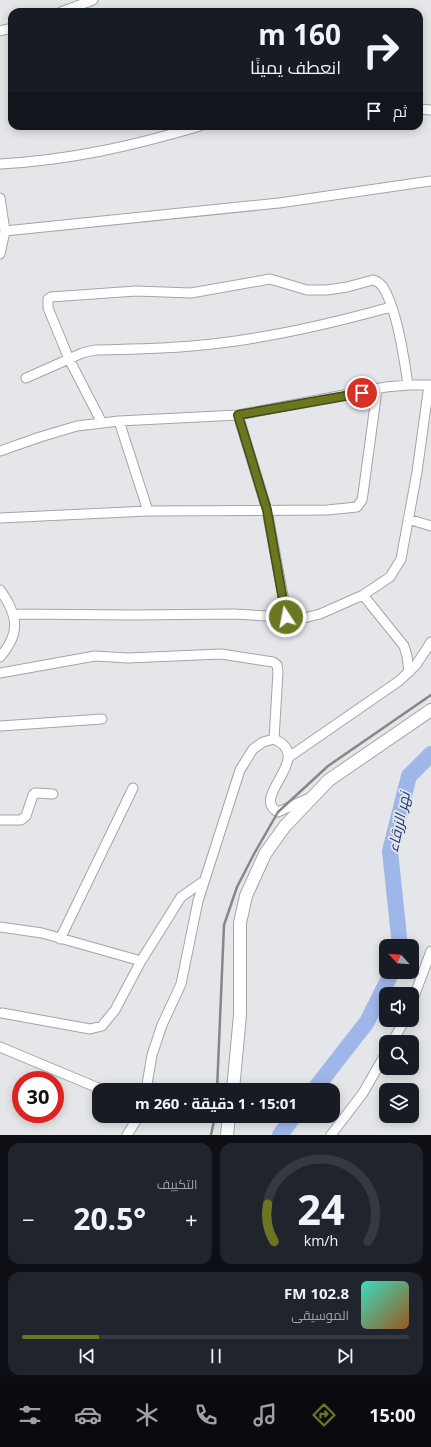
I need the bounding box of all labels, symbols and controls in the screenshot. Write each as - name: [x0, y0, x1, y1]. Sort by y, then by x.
- text: 160 m: [258, 15, 341, 53]
- icon: right: [355, 24, 407, 76]
- text: انعطف يمينًا: [250, 55, 341, 79]
- icon: arrive: [363, 100, 385, 122]
- text: ثم: [393, 101, 407, 121]
- pin: [345, 376, 379, 410]
- icon: arrive: [351, 382, 373, 404]
- position arrow: [265, 596, 307, 638]
- water label: نهر الزرقاء: [382, 788, 415, 854]
- north arrow: [379, 939, 419, 979]
- map controls: [379, 939, 419, 1123]
- button: sound: [379, 987, 419, 1027]
- button: search: [379, 1035, 419, 1075]
- speed limit sign: 30: [12, 1071, 64, 1123]
- button: layers: [379, 1083, 419, 1123]
- text: 15:01 · 1 دقيقة · 260 m: [135, 1093, 297, 1113]
- text: التكييف: [157, 1175, 198, 1193]
- text: 24: [297, 1180, 345, 1236]
- text: 20.5°: [73, 1198, 146, 1239]
- text: −: [22, 1204, 35, 1234]
- text: +: [185, 1204, 198, 1234]
- text: km/h: [304, 1230, 339, 1249]
- text: 102.8 FM: [284, 1283, 349, 1303]
- text: الموسيقى: [291, 1306, 349, 1324]
- icon: previous: [76, 1345, 98, 1367]
- icon: pause: [205, 1345, 227, 1367]
- icon: next: [334, 1345, 356, 1367]
- icon: filters: [16, 1401, 44, 1429]
- icon: car: [74, 1401, 102, 1429]
- icon: climate: [133, 1401, 161, 1429]
- icon: phone: [192, 1401, 220, 1429]
- icon: music: [251, 1401, 279, 1429]
- icon: directions: [310, 1401, 338, 1429]
- text: 15:00: [369, 1403, 416, 1427]

